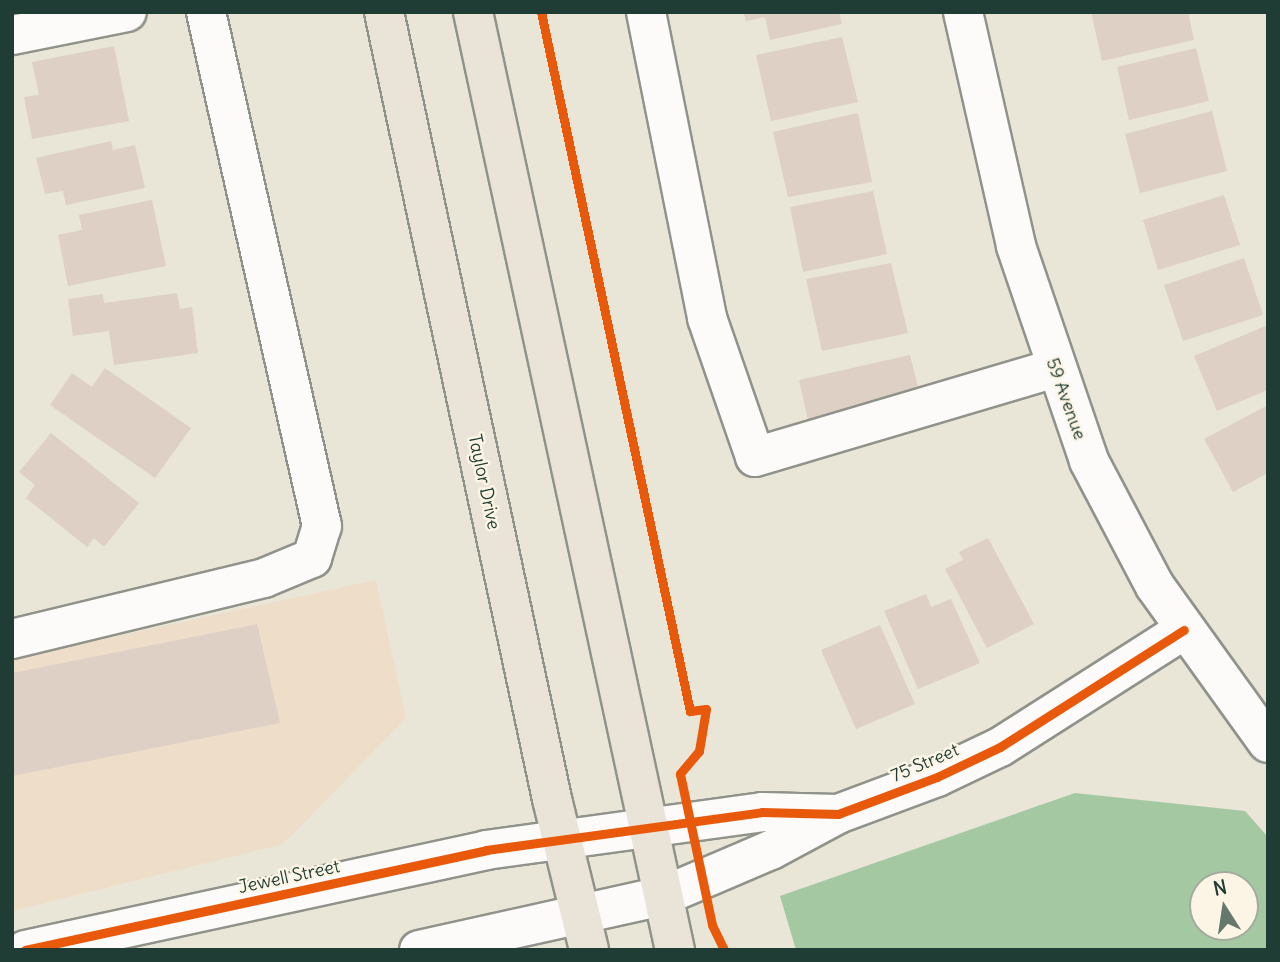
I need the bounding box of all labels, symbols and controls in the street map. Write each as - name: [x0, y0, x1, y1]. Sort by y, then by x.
- street label: 59 Avenue: [1041, 355, 1091, 443]
- street label: Taylor Drive: [463, 432, 505, 532]
- street label: 75 Street: [888, 739, 962, 787]
- street label: Jewell Street: [236, 856, 342, 898]
- north arrow: [1189, 871, 1259, 941]
- text: N: [1211, 874, 1229, 901]

